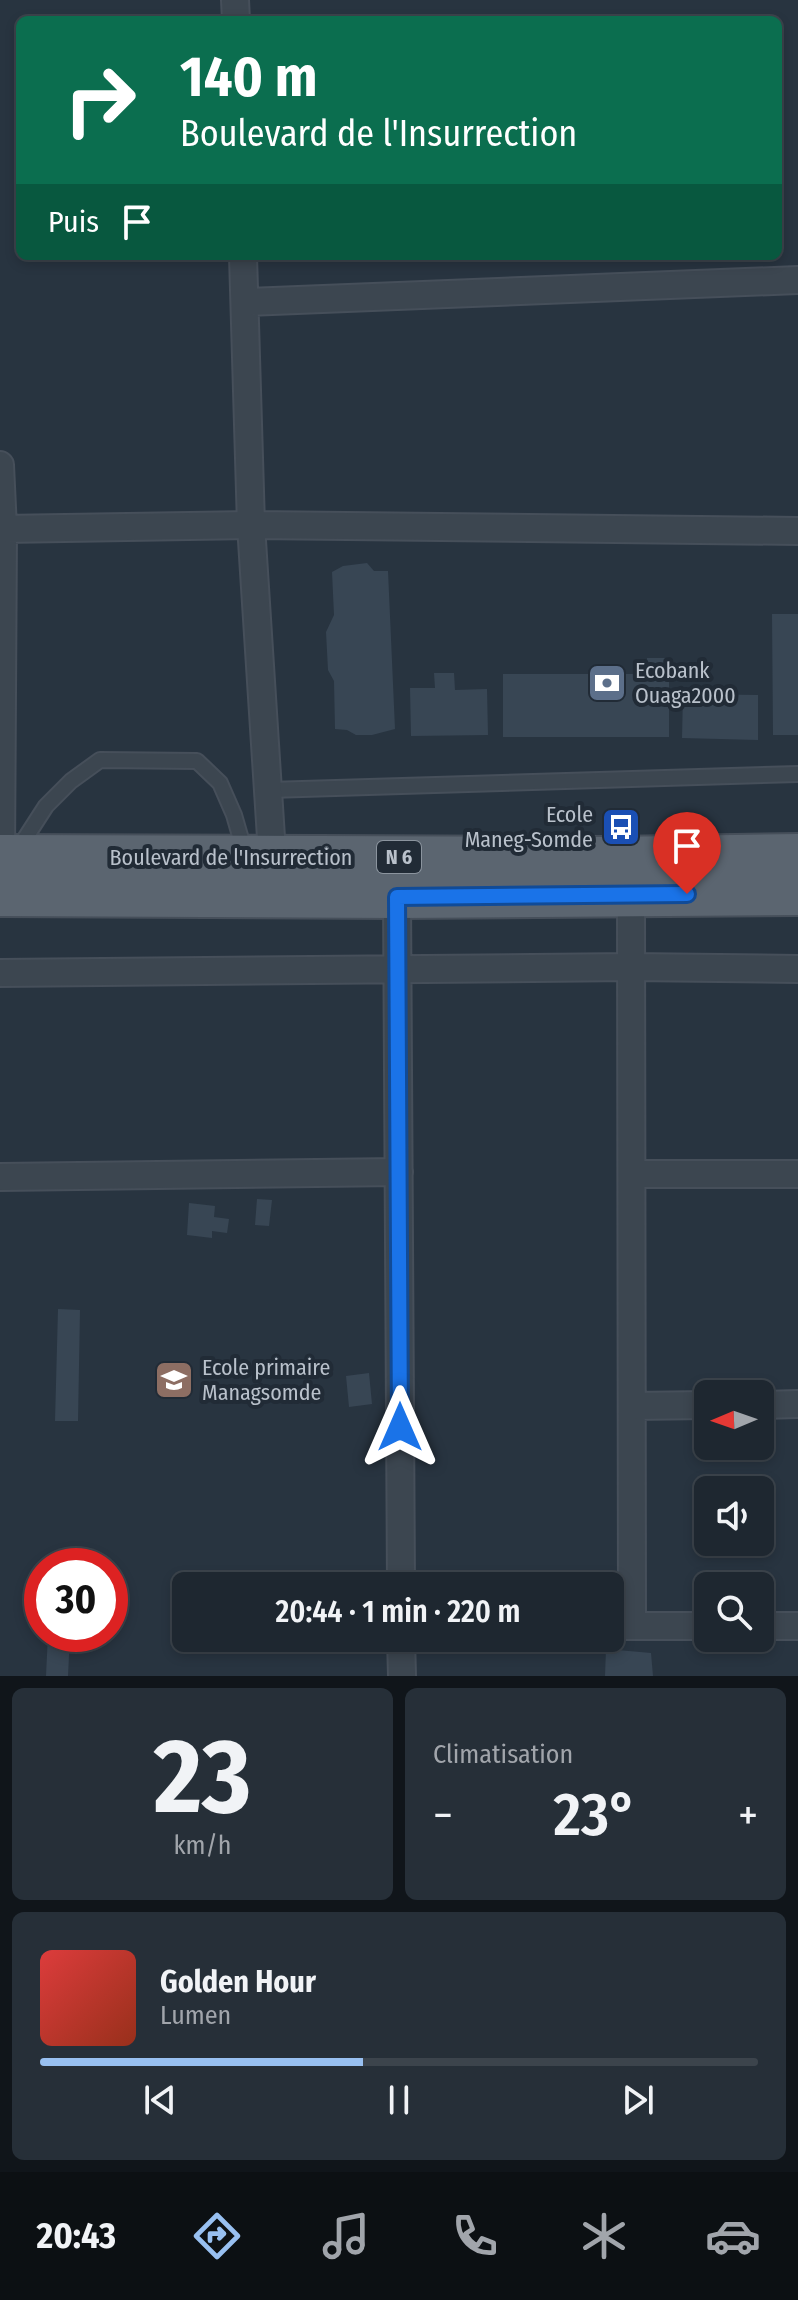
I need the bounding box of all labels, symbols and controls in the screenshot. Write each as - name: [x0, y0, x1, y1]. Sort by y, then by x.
- text: 140 m: [180, 44, 317, 111]
- icon: right: [48, 48, 152, 152]
- text: Boulevard de l'Insurrection: [180, 112, 577, 156]
- icon: arrive: [115, 200, 159, 244]
- text: Puis: [48, 204, 99, 240]
- place label: Ecobank Ouaga2000: [635, 657, 736, 709]
- bank icon: Ecobank Ouaga2000: [586, 662, 628, 704]
- place label: Ecole Maneg-Somde: [465, 801, 593, 853]
- bus stop icon: Ecole Maneg-Somde: [600, 806, 642, 848]
- pin: [653, 812, 721, 894]
- icon: arrive: [665, 824, 709, 868]
- road number: N 6: [377, 841, 421, 873]
- street label: Boulevard de l'Insurrection: [110, 844, 352, 871]
- place label: Ecole primaire Managsomde: [202, 1354, 330, 1406]
- school or university icon: Ecole primaire Managsomde: [153, 1359, 195, 1401]
- north arrow: [694, 1380, 774, 1460]
- map controls: [694, 1380, 774, 1652]
- position arrow: [358, 1385, 442, 1469]
- button: sound: [694, 1476, 774, 1556]
- speed limit sign: 30: [24, 1548, 128, 1652]
- button: search: [694, 1572, 774, 1652]
- text: 20:44 · 1 min · 220 m: [276, 1594, 520, 1630]
- text: 23: [154, 1715, 251, 1840]
- text: Climatisation: [433, 1739, 573, 1770]
- text: 23°: [554, 1779, 637, 1851]
- text: −: [433, 1789, 453, 1842]
- text: +: [738, 1789, 758, 1842]
- text: km/h: [174, 1830, 231, 1861]
- text: Golden Hour: [160, 1964, 316, 2000]
- text: Lumen: [160, 2000, 231, 2031]
- icon: previous: [138, 2078, 182, 2122]
- icon: pause: [377, 2078, 421, 2122]
- icon: next: [616, 2078, 660, 2122]
- icon: directions: [189, 2208, 245, 2264]
- icon: music: [318, 2208, 374, 2264]
- icon: phone: [447, 2208, 503, 2264]
- icon: climate: [576, 2208, 632, 2264]
- icon: car: [705, 2208, 761, 2264]
- text: 20:43: [37, 2214, 116, 2258]

